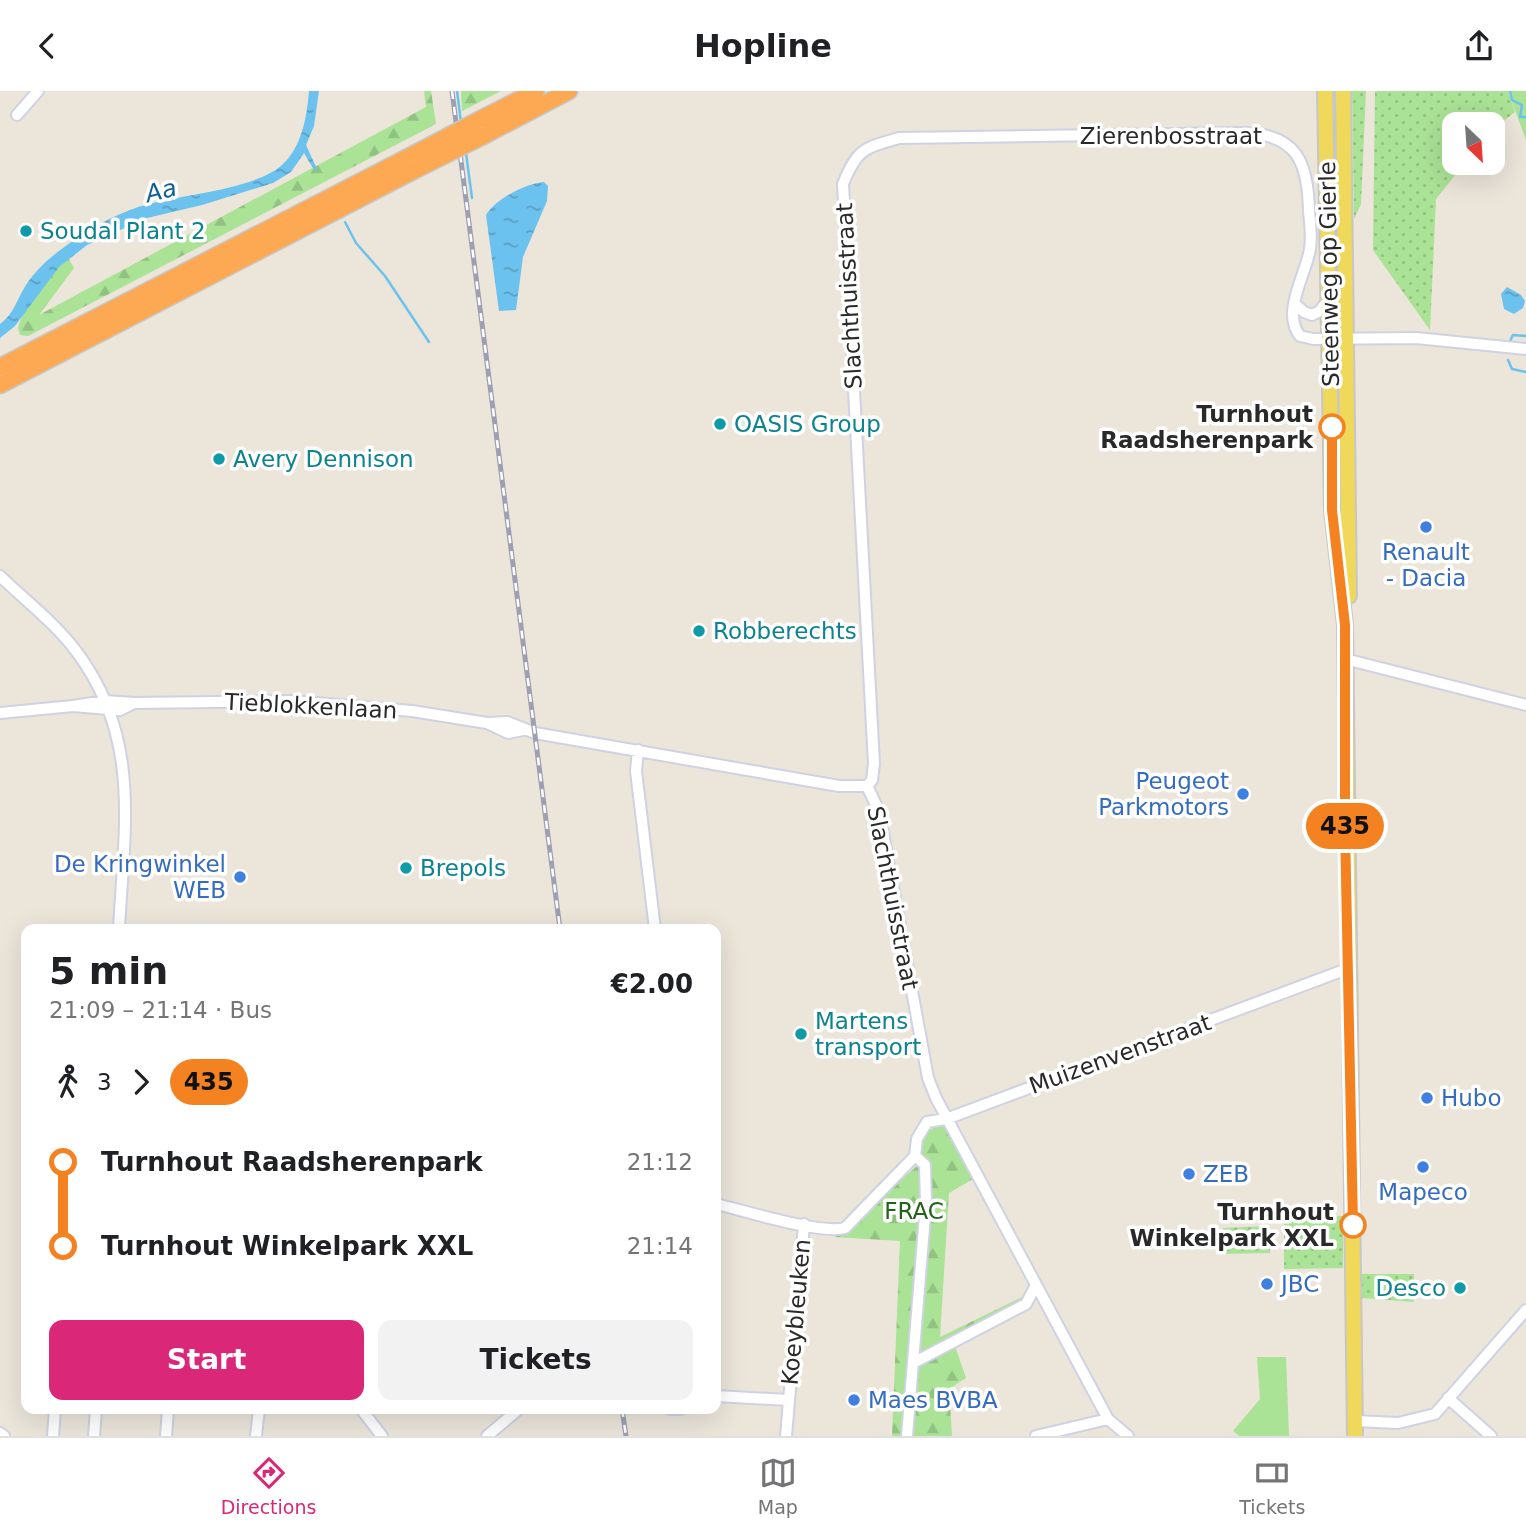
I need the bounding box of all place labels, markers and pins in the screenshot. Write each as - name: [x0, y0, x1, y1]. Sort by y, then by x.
- place label: Soudal Plant 2: [40, 218, 206, 244]
- marker: Soudal Plant 2: [18, 223, 34, 239]
- place label: Turnhout Raadsherenpark: [1100, 401, 1314, 453]
- place label: OASIS Group: [734, 411, 881, 437]
- marker: Turnhout Raadsherenpark: [1319, 414, 1345, 440]
- marker: OASIS Group: [712, 416, 728, 432]
- place label: Avery Dennison: [233, 446, 414, 472]
- marker: Avery Dennison: [211, 451, 227, 467]
- marker: Renault - Dacia: [1418, 519, 1434, 535]
- place label: Renault - Dacia: [1382, 539, 1470, 591]
- place label: Robberechts: [713, 618, 857, 644]
- marker: Robberechts: [691, 623, 707, 639]
- place label: Peugeot Parkmotors: [1098, 768, 1229, 820]
- marker: Peugeot Parkmotors: [1235, 786, 1251, 802]
- place label: De Kringwinkel WEB: [54, 851, 226, 903]
- place label: Brepols: [420, 855, 506, 881]
- marker: Brepols: [398, 860, 414, 876]
- marker: De Kringwinkel WEB: [232, 869, 248, 885]
- place label: Martens transport: [815, 1008, 921, 1060]
- marker: Martens transport: [793, 1026, 809, 1042]
- place label: Hubo: [1441, 1085, 1502, 1111]
- marker: Hubo: [1419, 1090, 1435, 1106]
- marker: Mapeco: [1415, 1159, 1431, 1175]
- place label: ZEB: [1203, 1161, 1249, 1187]
- marker: ZEB: [1181, 1166, 1197, 1182]
- place label: Mapeco: [1378, 1179, 1468, 1205]
- place label: Turnhout Winkelpark XXL: [1129, 1199, 1334, 1251]
- marker: Turnhout Winkelpark XXL: [1340, 1212, 1366, 1238]
- place label: JBC: [1279, 1271, 1319, 1297]
- place label: Desco: [1375, 1275, 1446, 1301]
- marker: JBC: [1259, 1276, 1275, 1292]
- marker: Desco: [1452, 1280, 1468, 1296]
- place label: Maes BVBA: [868, 1387, 998, 1413]
- marker: Maes BVBA: [846, 1392, 862, 1408]

